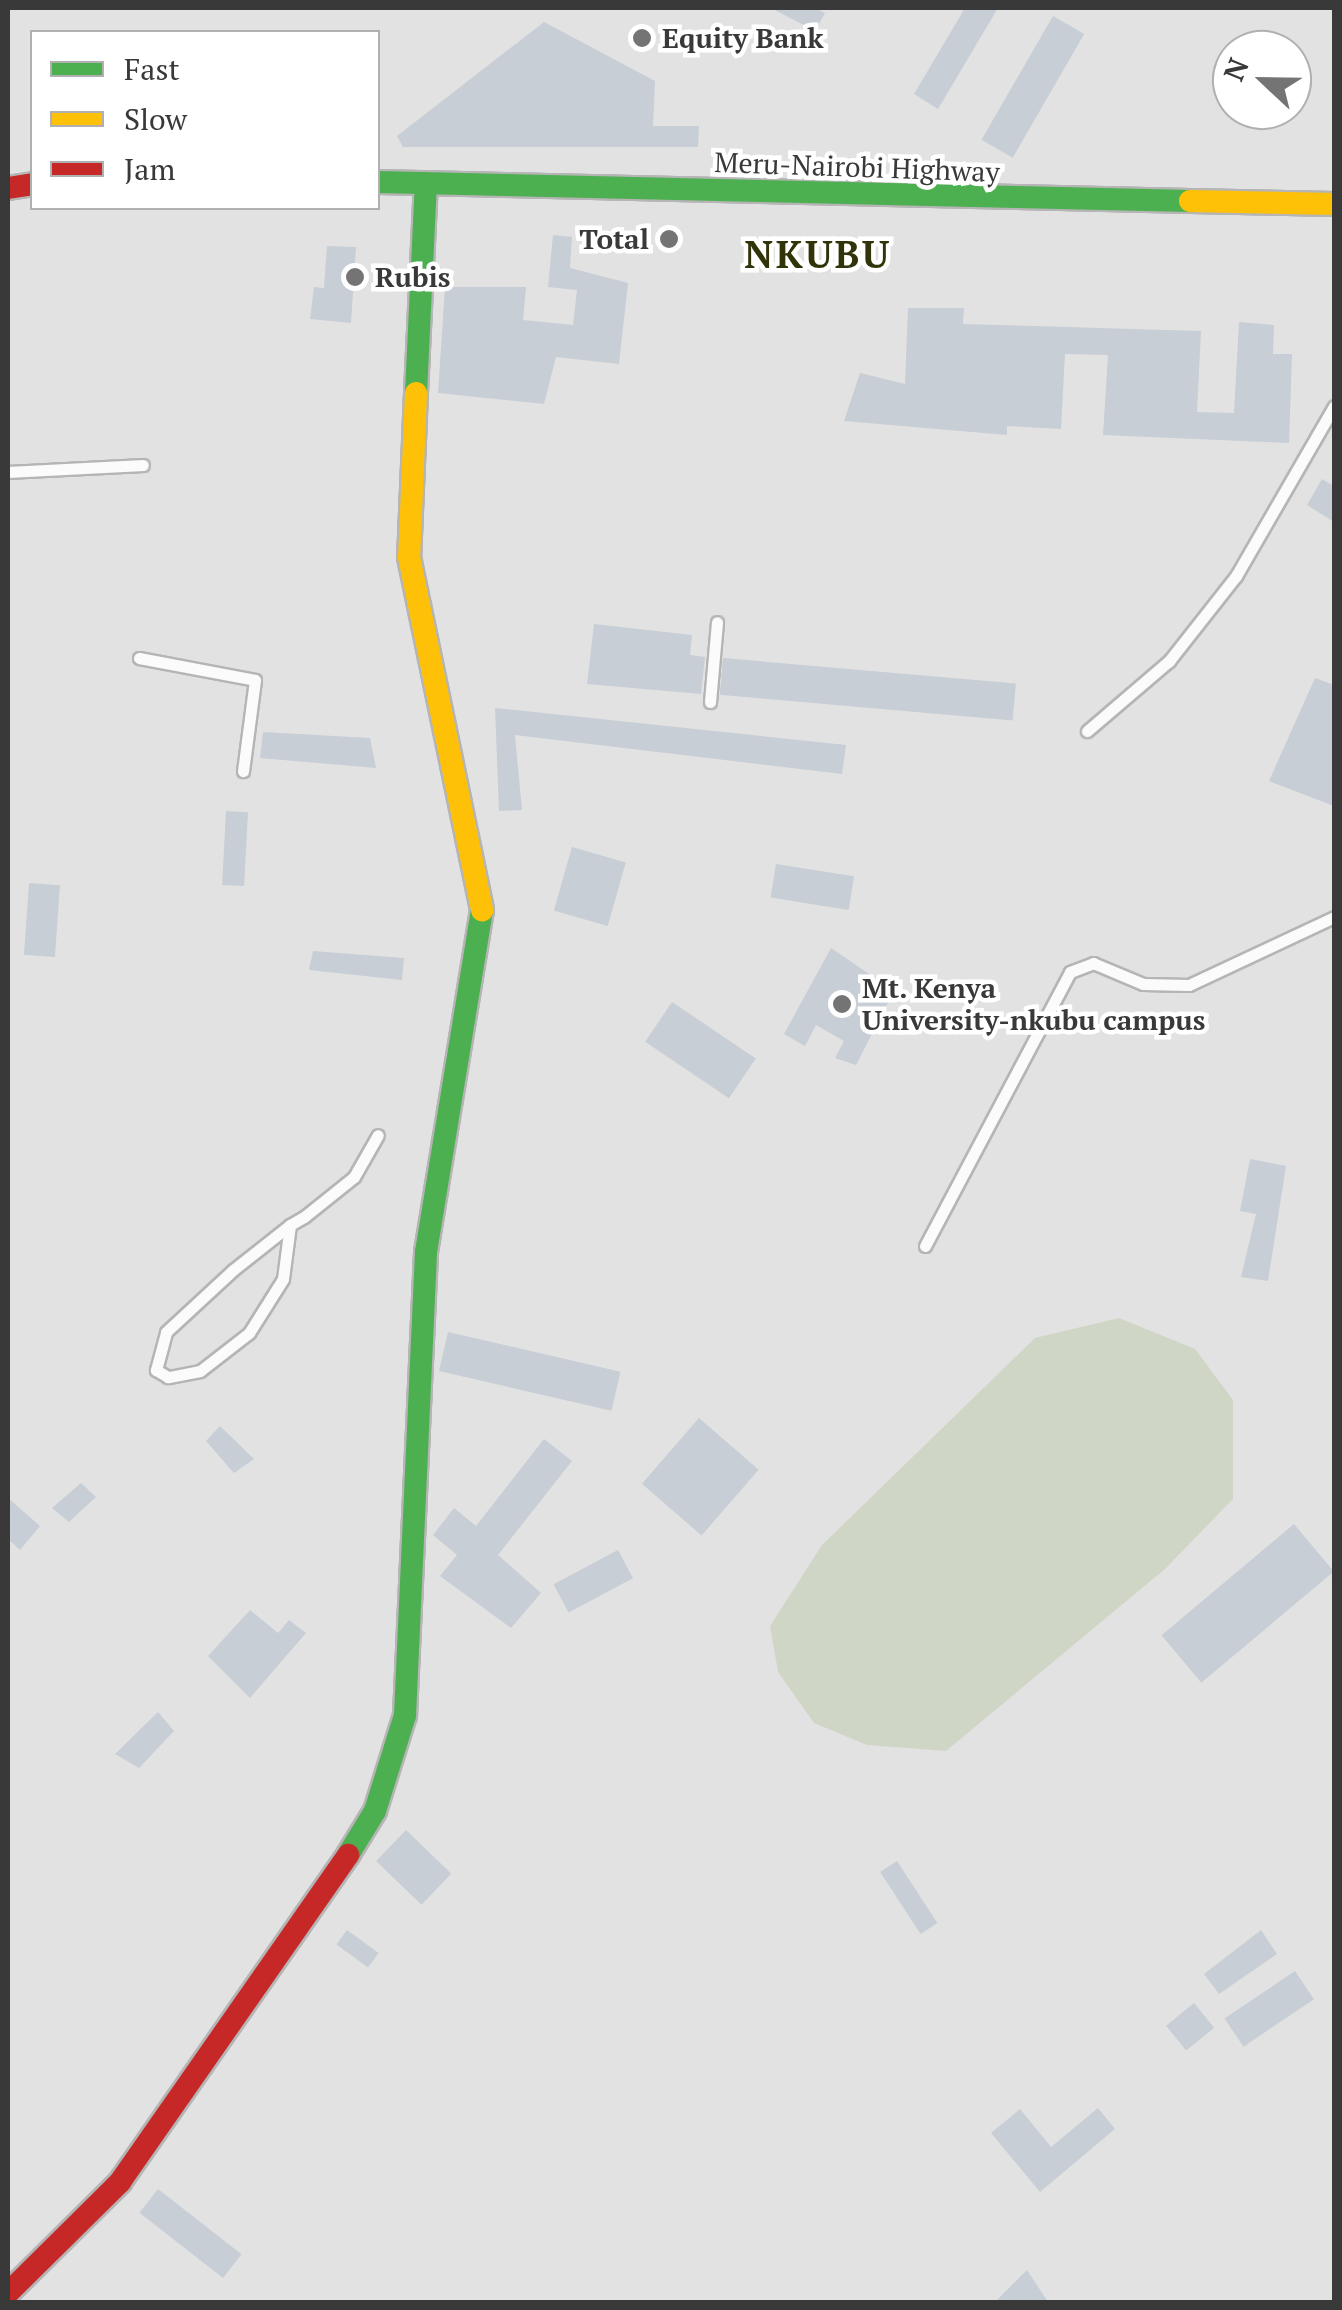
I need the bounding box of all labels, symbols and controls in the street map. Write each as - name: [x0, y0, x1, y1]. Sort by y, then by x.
- place label: Equity Bank: [662, 21, 824, 55]
- marker: Equity Bank: [631, 27, 653, 49]
- legend: [30, 30, 380, 210]
- north arrow: [1212, 30, 1312, 130]
- text: Fast: [124, 49, 180, 89]
- text: N: [1214, 53, 1257, 86]
- text: Slow: [124, 99, 187, 139]
- street label: Meru-Nairobi Highway: [714, 145, 1000, 189]
- text: Jam: [124, 149, 175, 189]
- place label: Total: [579, 222, 649, 256]
- marker: Total: [658, 228, 680, 250]
- district label: NKUBU: [744, 232, 892, 278]
- place label: Rubis: [375, 260, 450, 294]
- marker: Rubis: [344, 266, 366, 288]
- place label: Mt. Kenya University-nkubu campus: [862, 971, 1205, 1037]
- marker: Mt. Kenya University-nkubu campus: [831, 993, 853, 1015]

